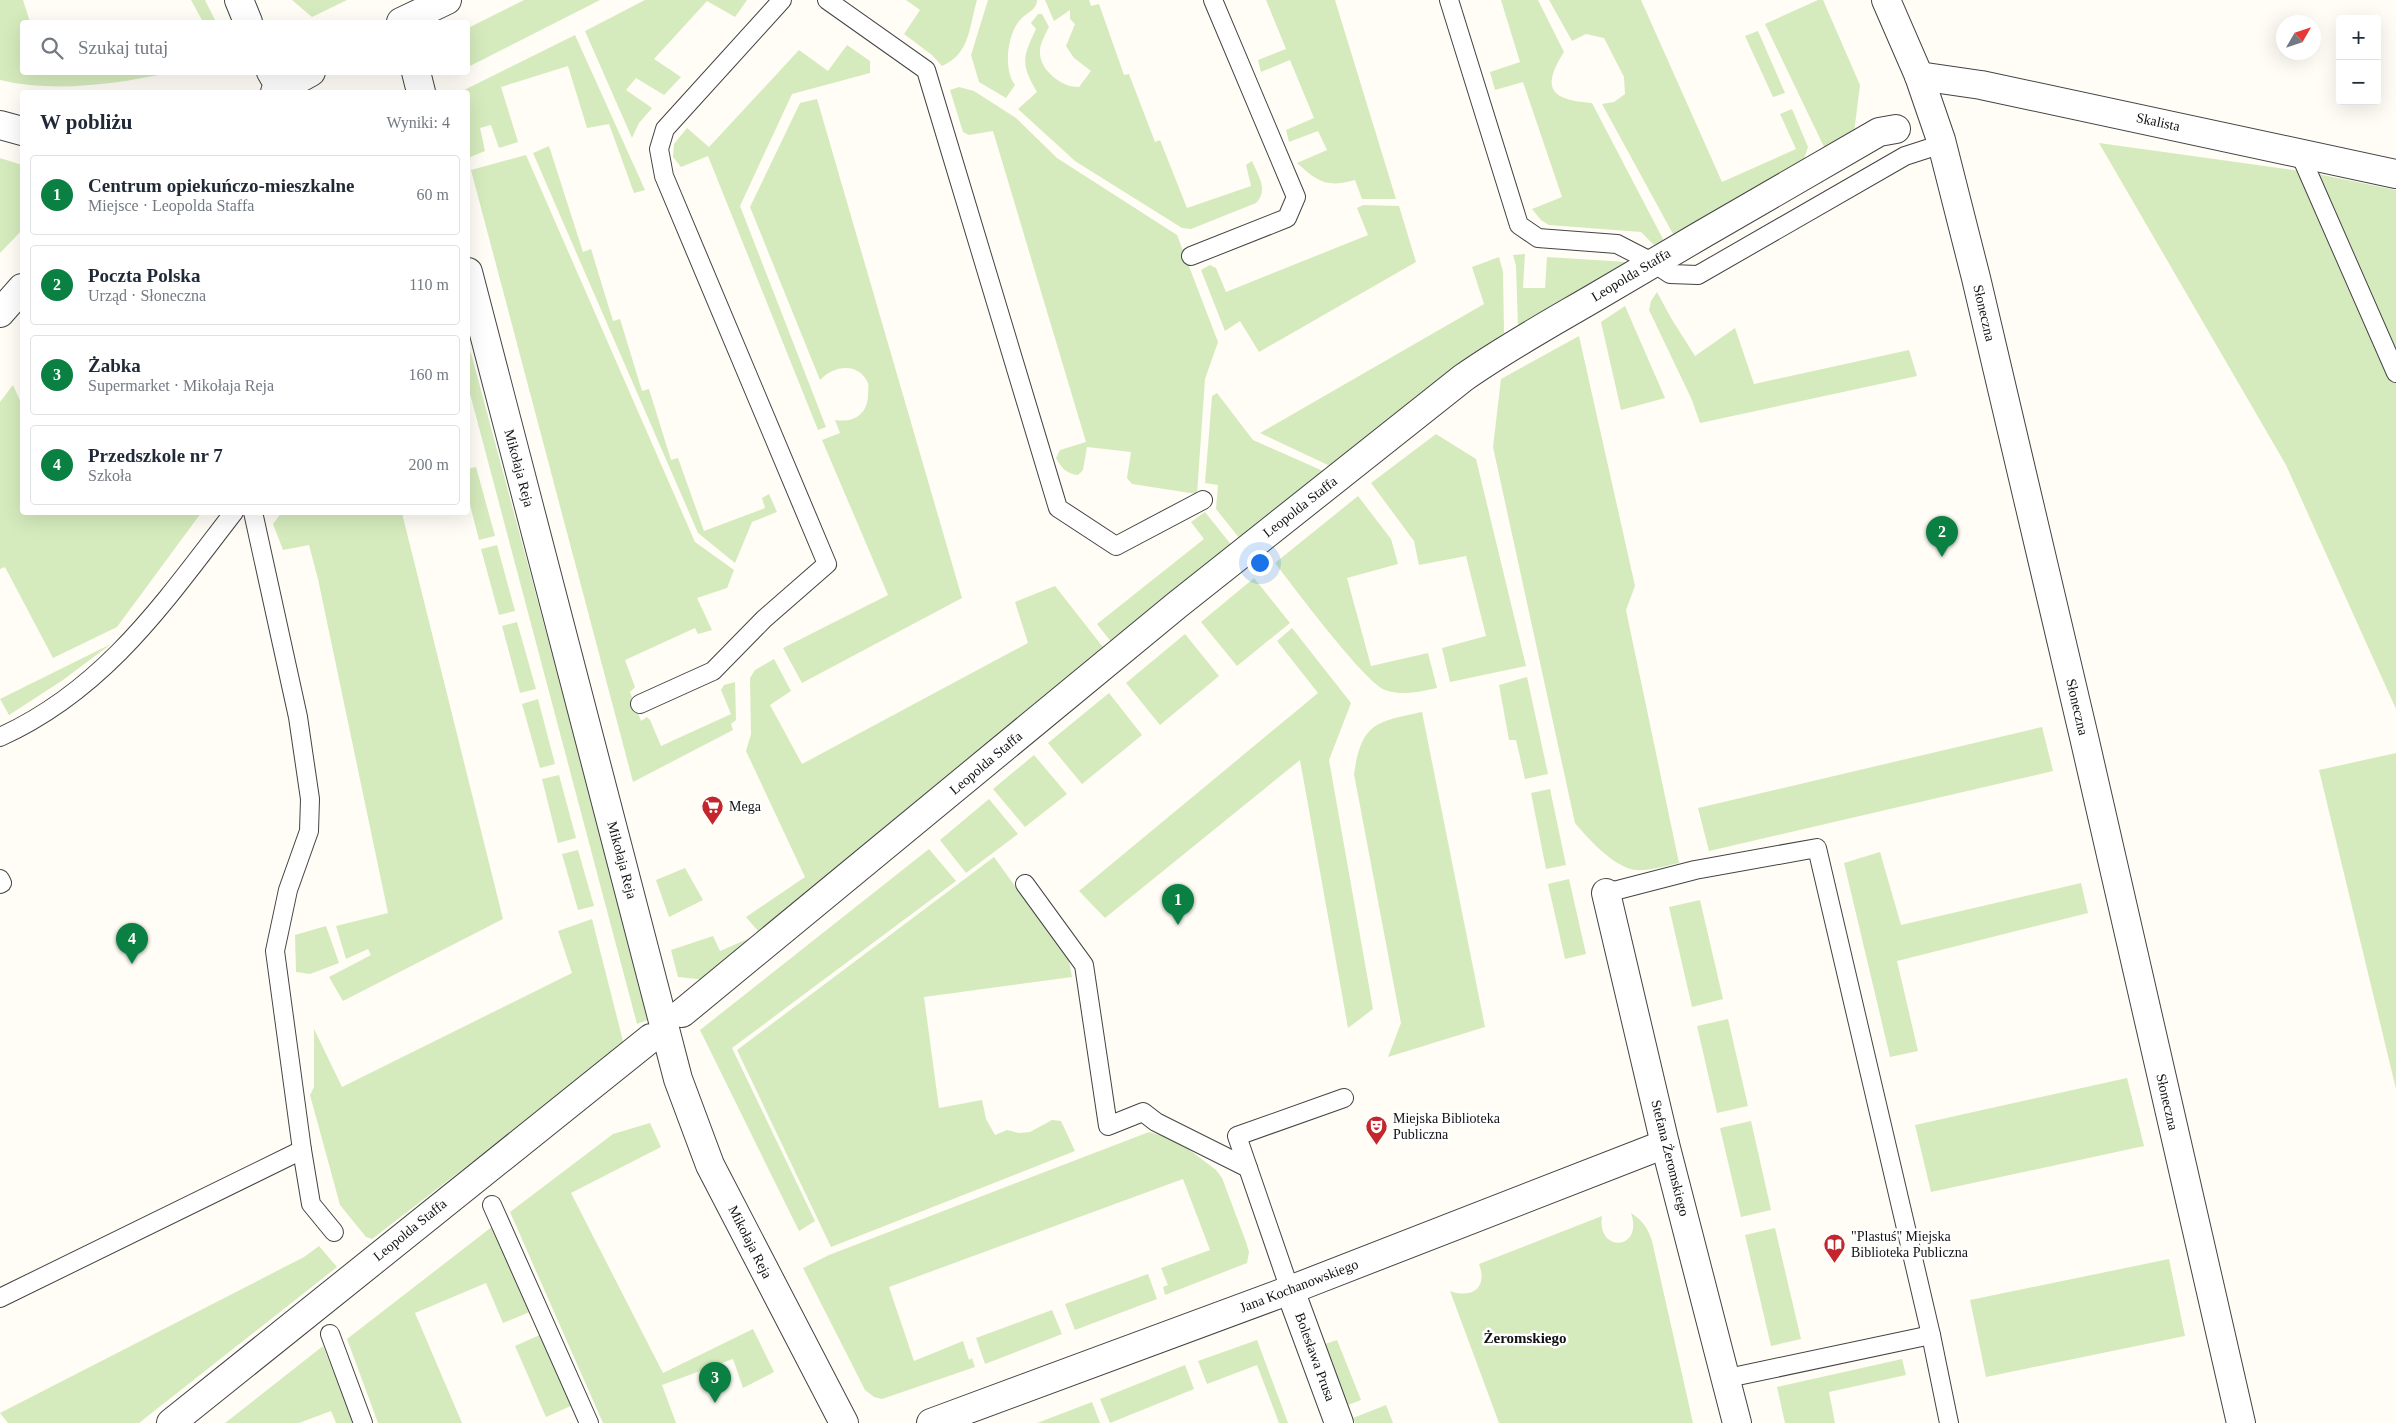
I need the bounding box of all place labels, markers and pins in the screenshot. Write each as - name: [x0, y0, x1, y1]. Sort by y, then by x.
- pin: 2: [1926, 516, 1958, 557]
- supermarket icon: Mega: [701, 794, 725, 825]
- place label: Mega: [729, 799, 762, 814]
- pin: 1: [1162, 884, 1194, 925]
- pin: 4: [116, 923, 148, 964]
- place label: Miejska Biblioteka Publiczna: [1393, 1111, 1501, 1142]
- theatre icon: Miejska Biblioteka Publiczna: [1365, 1114, 1389, 1145]
- place label: "Plastuś" Miejska Biblioteka Publiczna: [1851, 1229, 1969, 1260]
- library icon: "Plastuś" Miejska Biblioteka Publiczna: [1823, 1232, 1847, 1263]
- pin: 3: [699, 1362, 731, 1403]

